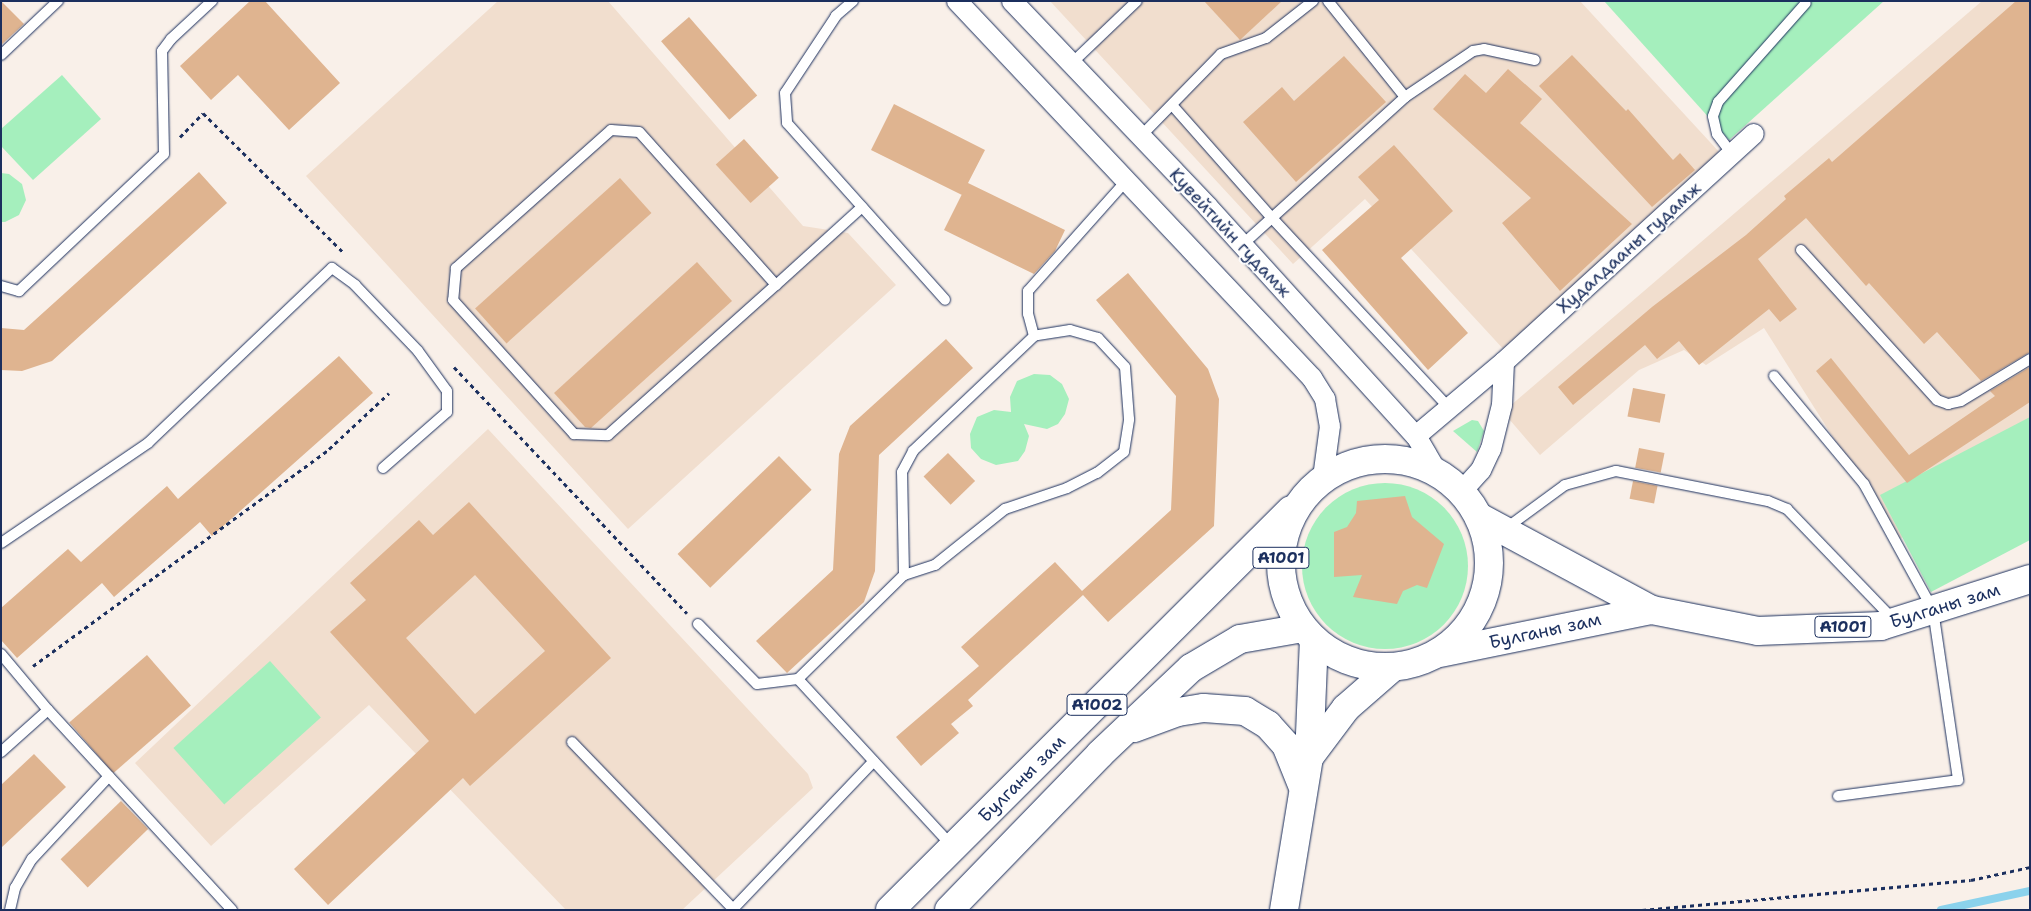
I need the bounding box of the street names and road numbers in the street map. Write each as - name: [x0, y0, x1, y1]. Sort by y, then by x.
- street label: Кувейтийн гудамж: [1165, 164, 1295, 302]
- street label: Худалдааны гудамж: [1553, 178, 1705, 318]
- road number: A1001: [1252, 544, 1310, 572]
- street label: Булганы зам: [1887, 579, 2003, 633]
- street label: Булганы зам: [1487, 609, 1603, 653]
- road number: A1001: [1814, 614, 1872, 640]
- road number: A1002: [1066, 692, 1128, 718]
- street label: Булганы зам: [974, 731, 1070, 827]

